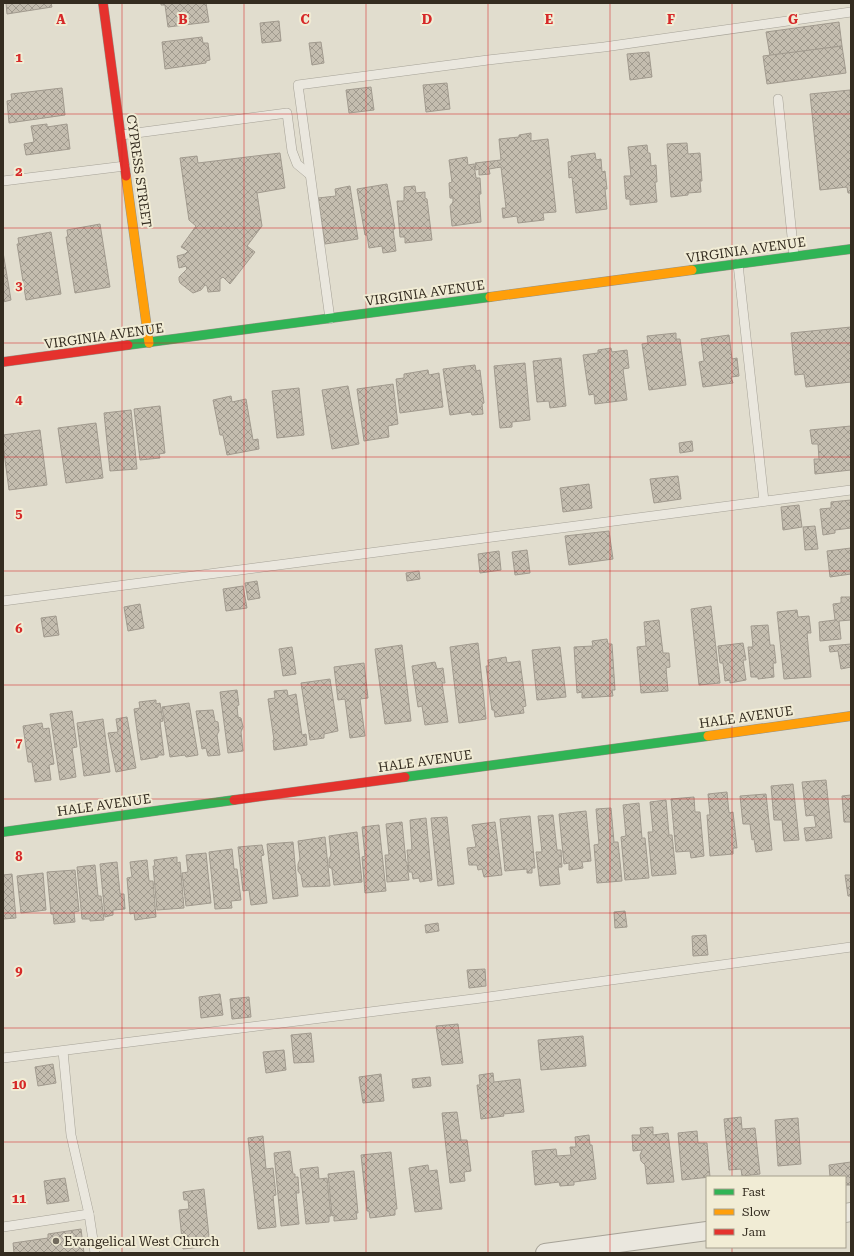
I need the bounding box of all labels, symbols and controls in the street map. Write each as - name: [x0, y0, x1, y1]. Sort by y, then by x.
- text: A: [56, 12, 66, 27]
- text: B: [178, 12, 188, 27]
- text: C: [300, 12, 310, 27]
- text: D: [422, 12, 432, 27]
- text: E: [545, 12, 553, 27]
- text: F: [667, 12, 675, 27]
- text: G: [788, 12, 798, 27]
- text: 1: [15, 50, 23, 65]
- street label: CYPRESS STREET: [124, 113, 154, 229]
- text: 2: [15, 164, 23, 179]
- street label: VIRGINIA AVENUE: [685, 234, 807, 266]
- street label: VIRGINIA AVENUE: [364, 277, 486, 309]
- text: 3: [15, 278, 23, 293]
- street label: VIRGINIA AVENUE: [43, 320, 165, 352]
- text: 4: [15, 392, 23, 407]
- text: 5: [15, 506, 23, 521]
- text: 6: [15, 621, 23, 636]
- street label: HALE AVENUE: [698, 703, 794, 731]
- text: 7: [15, 735, 23, 750]
- street label: HALE AVENUE: [377, 747, 473, 775]
- street label: HALE AVENUE: [56, 791, 152, 819]
- text: 8: [15, 849, 23, 864]
- text: 9: [15, 963, 23, 978]
- text: 10: [12, 1077, 26, 1092]
- legend: [706, 1176, 846, 1248]
- text: Fast: [742, 1185, 766, 1199]
- text: 11: [12, 1191, 26, 1206]
- text: Slow: [742, 1205, 770, 1219]
- text: Jam: [742, 1225, 766, 1239]
- place label: Evangelical West Church: [64, 1234, 220, 1249]
- marker: Evangelical West Church: [51, 1236, 61, 1246]

